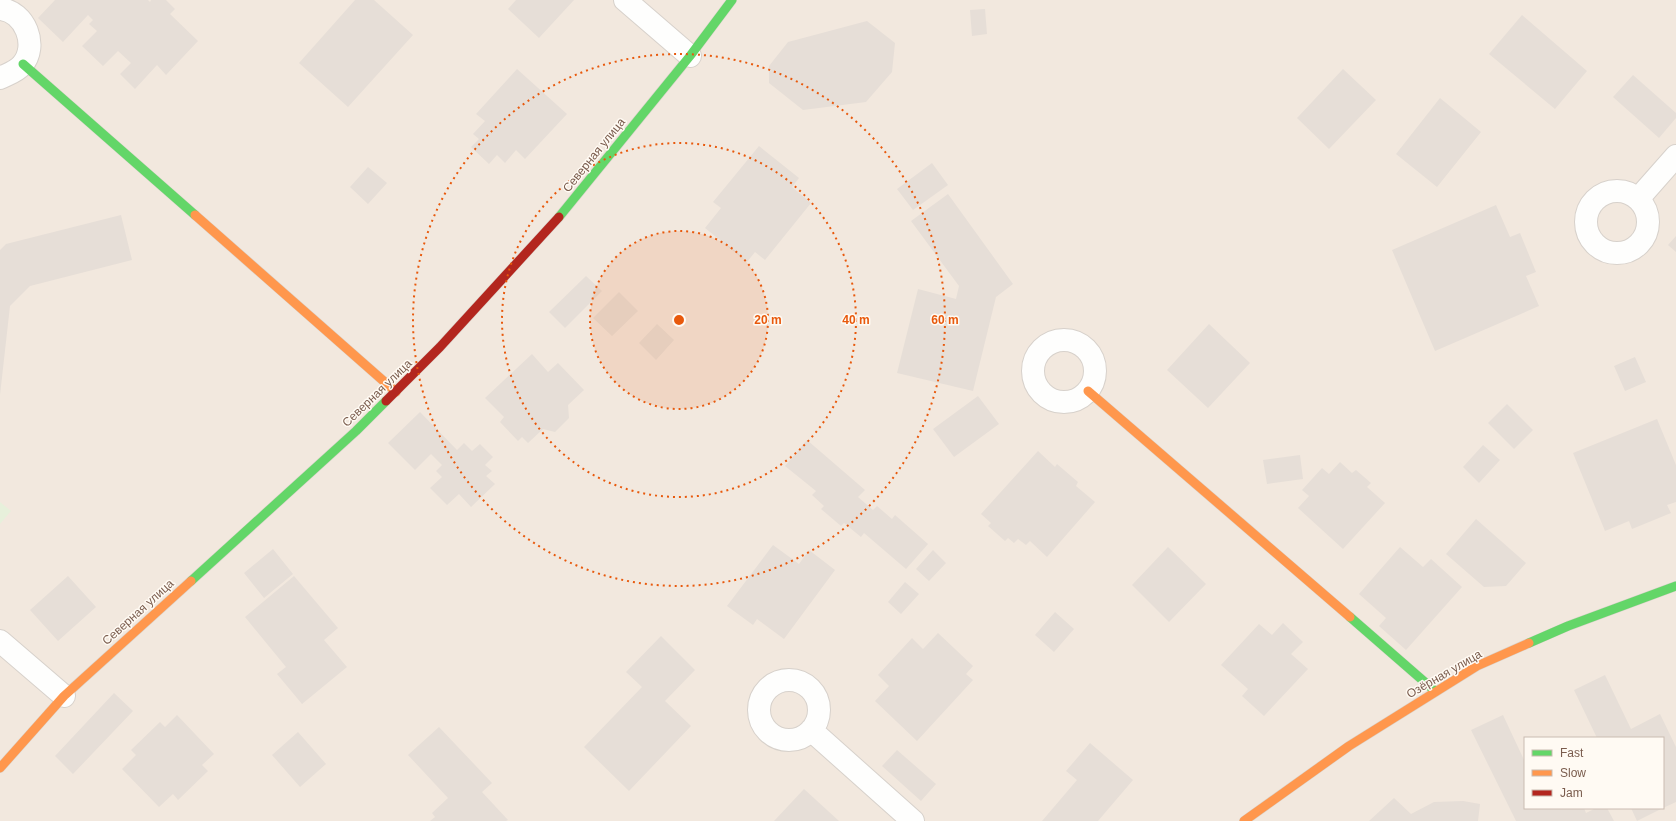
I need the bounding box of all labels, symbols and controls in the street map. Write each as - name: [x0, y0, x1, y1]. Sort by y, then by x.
- street label: Северная улица: [560, 115, 628, 195]
- centre of rings: [672, 313, 686, 327]
- text: 20 m: [754, 313, 782, 327]
- text: 40 m: [842, 313, 870, 327]
- text: 60 m: [931, 313, 959, 327]
- street label: Северная улица: [339, 356, 415, 430]
- street label: Северная улица: [99, 576, 177, 648]
- street label: Озёрная улица: [1404, 647, 1484, 701]
- legend: [1524, 737, 1664, 809]
- text: Fast: [1560, 746, 1584, 760]
- text: Slow: [1560, 766, 1586, 780]
- text: Jam: [1560, 786, 1583, 800]

